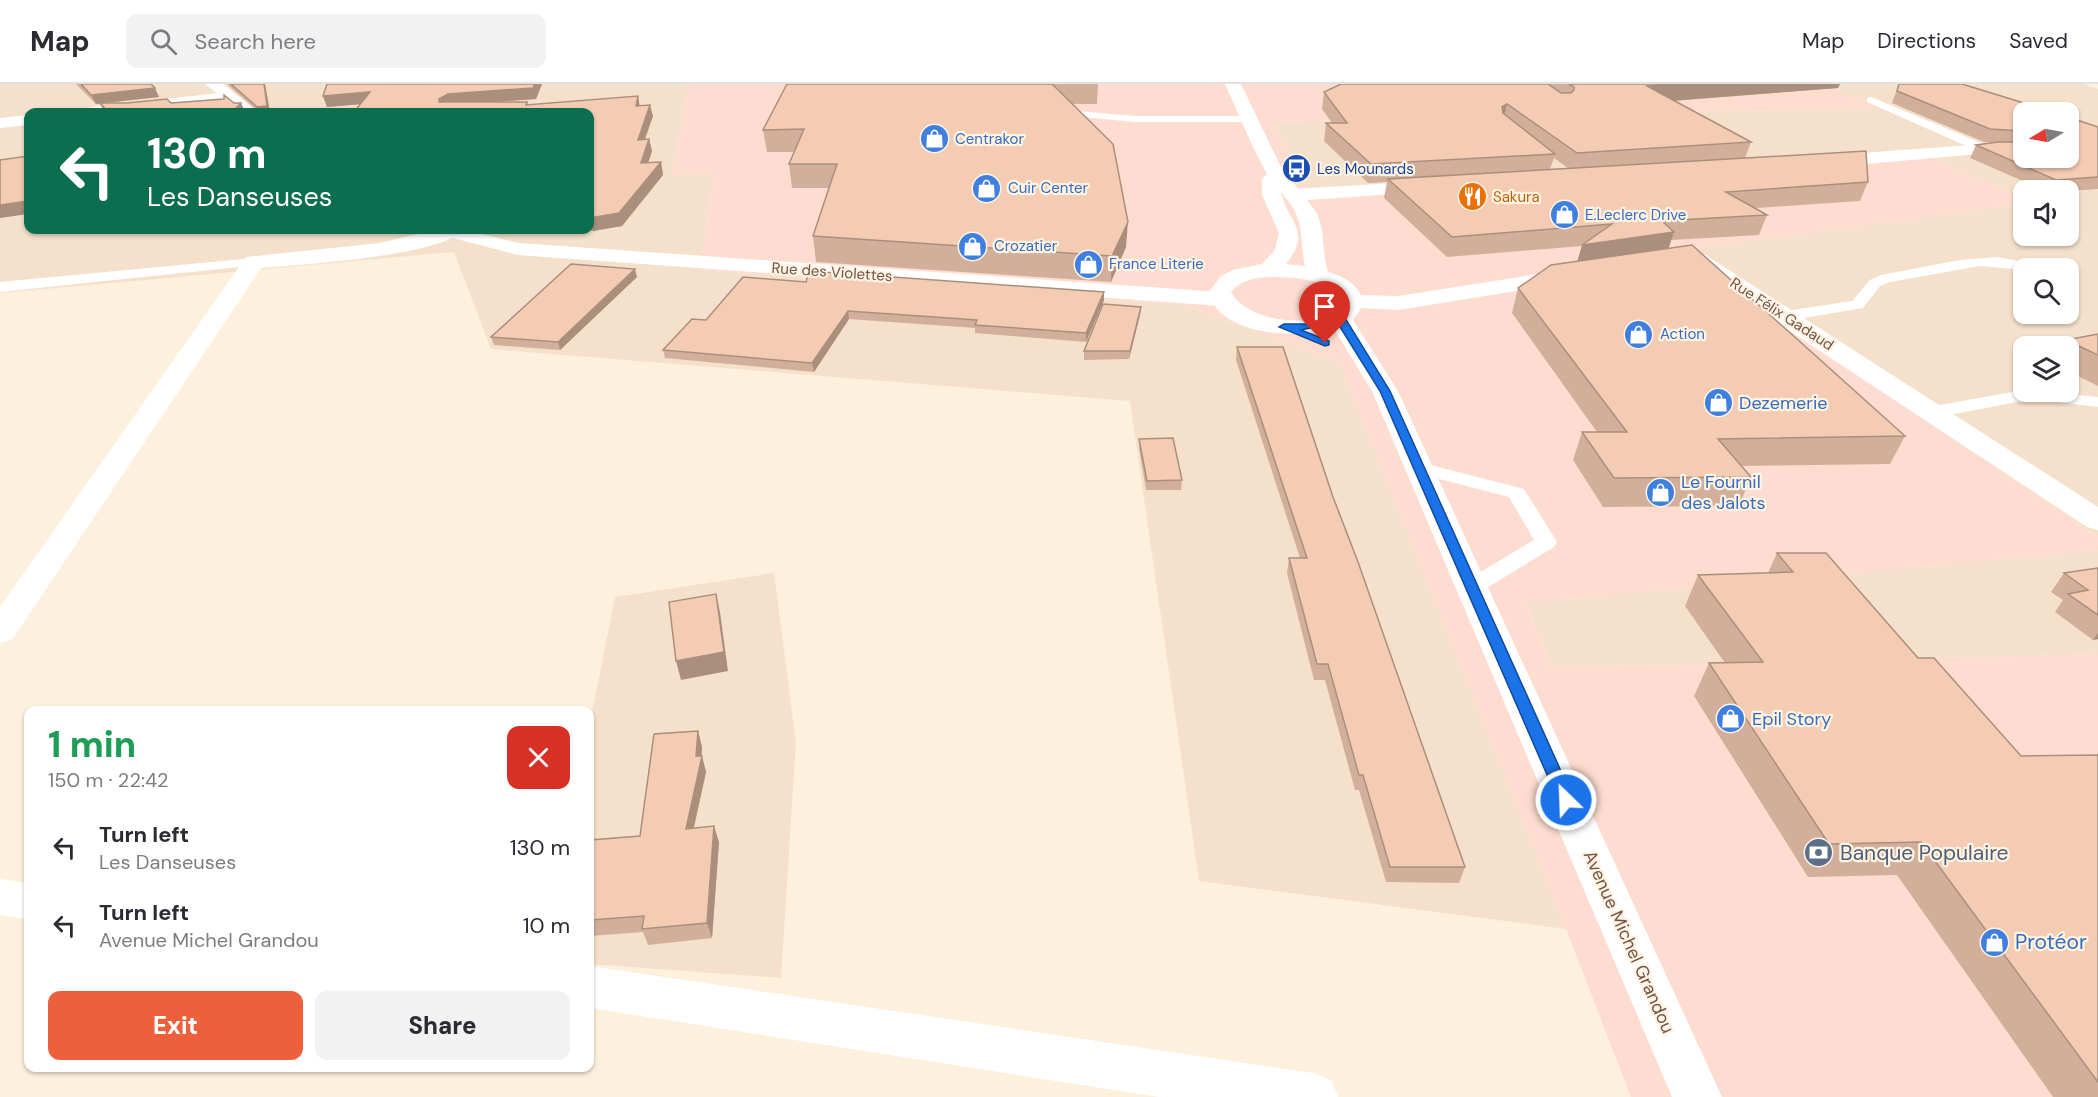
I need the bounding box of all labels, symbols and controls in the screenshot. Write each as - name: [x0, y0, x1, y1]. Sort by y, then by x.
- search box: [126, 14, 546, 68]
- text: Map: [30, 23, 90, 60]
- icon: search: [147, 25, 180, 58]
- text: Search here: [195, 27, 316, 56]
- text: Map: [1802, 27, 1844, 55]
- text: Directions: [1877, 27, 1976, 55]
- text: Saved: [2009, 27, 2068, 55]
- north arrow: [2013, 102, 2079, 168]
- map controls: [2013, 102, 2079, 402]
- shop icon: Centrakor: [918, 123, 950, 155]
- text: 130 m: [147, 126, 267, 181]
- place label: Centrakor: [955, 129, 1024, 149]
- icon: left: [48, 132, 126, 210]
- bus stop icon: Les Mounards: [1280, 153, 1312, 185]
- place label: Les Mounards: [1317, 159, 1414, 179]
- shop icon: Cuir Center: [971, 172, 1003, 204]
- place label: Cuir Center: [1008, 178, 1089, 198]
- text: Les Danseuses: [147, 179, 332, 214]
- button: sound: [2013, 180, 2079, 246]
- restaurant icon: Sakura: [1456, 181, 1488, 213]
- place label: Sakura: [1493, 187, 1540, 207]
- shop icon: E.Leclerc Drive: [1548, 199, 1580, 231]
- place label: E.Leclerc Drive: [1585, 205, 1686, 225]
- shop icon: Crozatier: [957, 230, 989, 262]
- place label: Crozatier: [994, 236, 1058, 256]
- shop icon: France Literie: [1072, 248, 1104, 280]
- place label: France Literie: [1109, 254, 1204, 274]
- street label: Rue des Violettes: [771, 258, 893, 286]
- button: search: [2013, 258, 2079, 324]
- street label: Rue Félix Gadaud: [1726, 273, 1838, 355]
- pin: [1299, 281, 1350, 343]
- icon: arrive: [1308, 290, 1341, 323]
- shop icon: Action: [1623, 318, 1655, 350]
- place label: Action: [1660, 324, 1705, 344]
- button: layers: [2013, 336, 2079, 402]
- shop icon: Dezemerie: [1702, 387, 1734, 419]
- place label: Dezemerie: [1739, 391, 1828, 415]
- place label: Le Fournil des Jalots: [1681, 470, 1766, 515]
- shop icon: Le Fournil des Jalots: [1644, 476, 1676, 508]
- shop icon: Epil Story: [1715, 703, 1747, 735]
- place label: Epil Story: [1752, 707, 1831, 731]
- text: 1 min: [48, 721, 136, 768]
- button: close: [507, 726, 570, 789]
- text: 150 m · 22:42: [48, 767, 169, 793]
- position arrow: [1534, 768, 1598, 832]
- text: Turn left: [99, 820, 189, 849]
- icon: left: [48, 831, 81, 864]
- text: 130 m: [510, 833, 570, 862]
- bank icon: Banque Populaire: [1803, 837, 1835, 869]
- place label: Banque Populaire: [1840, 839, 2009, 867]
- street label: Avenue Michel Grandou: [1578, 847, 1680, 1037]
- text: Les Danseuses: [99, 849, 236, 875]
- text: Turn left: [99, 898, 189, 927]
- icon: left: [48, 909, 81, 942]
- text: 10 m: [523, 911, 570, 940]
- shop icon: Protéor: [1978, 926, 2010, 958]
- text: Avenue Michel Grandou: [99, 927, 319, 953]
- place label: Protéor: [2015, 928, 2087, 956]
- button: Exit: [48, 991, 303, 1060]
- button: Share: [315, 991, 570, 1060]

